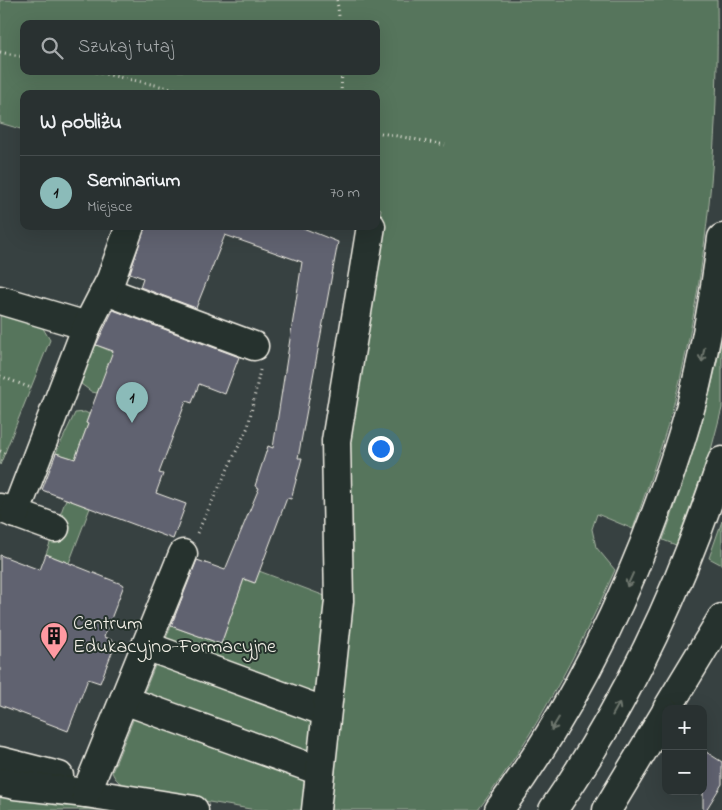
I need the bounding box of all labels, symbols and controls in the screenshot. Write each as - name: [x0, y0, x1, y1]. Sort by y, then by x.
- search box: [20, 20, 380, 75]
- icon: search: [38, 34, 66, 62]
- text: Szukaj tutaj: [78, 34, 174, 61]
- text: W pobliżu: [40, 108, 122, 138]
- text: Seminarium: [87, 168, 180, 195]
- text: 1: [53, 181, 59, 205]
- text: 70 m: [330, 181, 360, 205]
- text: Miejsce: [87, 195, 132, 219]
- one-way arrow: [697, 347, 707, 363]
- pin: 1: [116, 382, 148, 423]
- your location: [368, 436, 394, 462]
- one-way arrow: [624, 572, 634, 587]
- place label: Centrum Edukacyjno-Formacyjne: [73, 610, 276, 662]
- building icon: Centrum Edukacyjno-Formacyjne: [39, 621, 69, 660]
- one-way arrow: [612, 702, 621, 717]
- map controls: [662, 705, 707, 795]
- button: +: [662, 705, 707, 750]
- one-way arrow: [550, 717, 560, 731]
- button: −: [662, 750, 707, 795]

